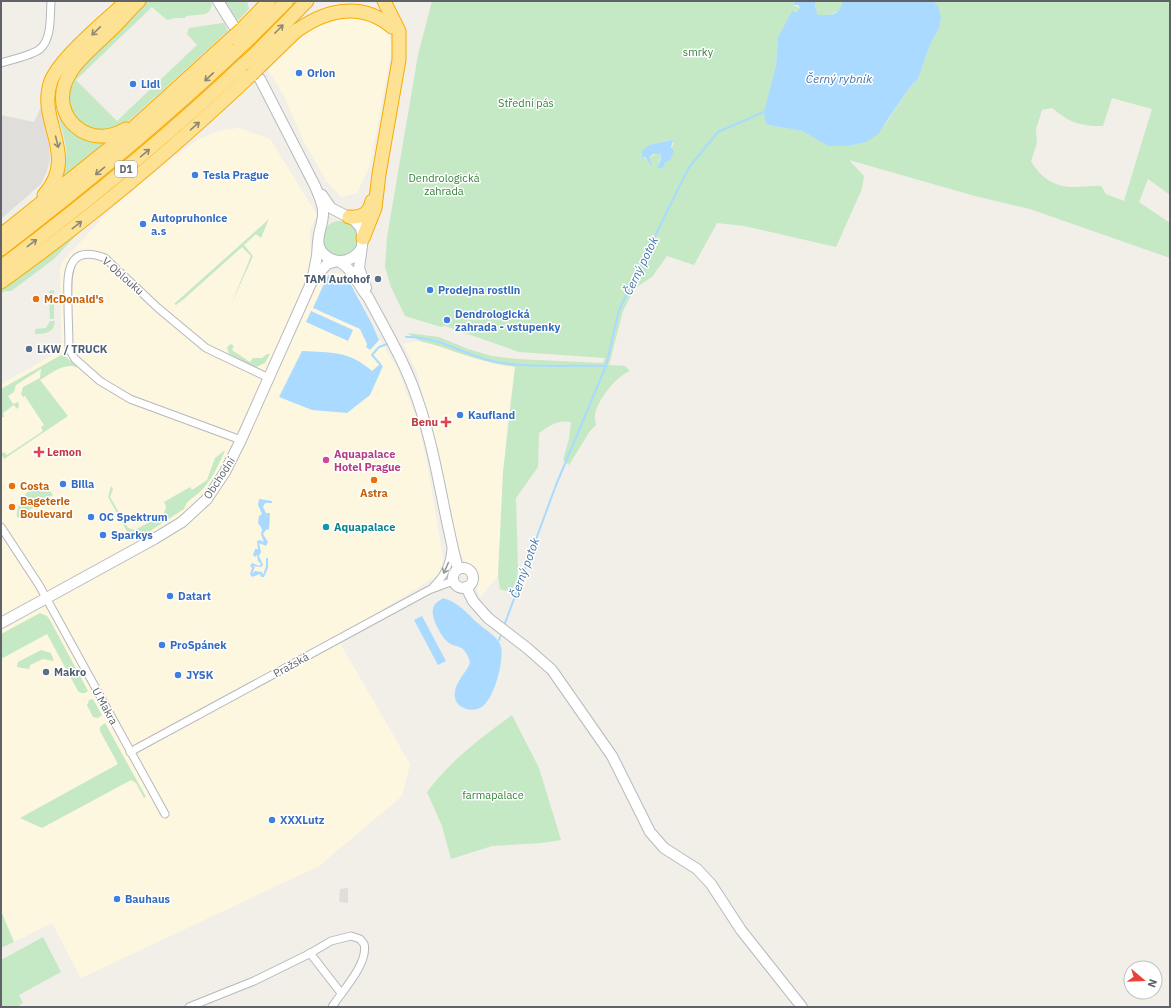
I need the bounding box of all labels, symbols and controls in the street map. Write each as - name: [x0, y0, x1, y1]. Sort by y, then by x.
- one-way arrow: [274, 24, 284, 34]
- one-way arrow: [91, 26, 101, 36]
- park label: smrky: [683, 45, 714, 59]
- place label: Orion: [307, 66, 335, 80]
- marker: Orion: [294, 68, 304, 78]
- water label: Černý rybník: [806, 71, 873, 86]
- one-way arrow: [204, 72, 214, 81]
- place label: Lidl: [141, 77, 161, 91]
- marker: Lidl: [128, 79, 138, 89]
- park label: Střední pás: [498, 96, 554, 110]
- one-way arrow: [190, 121, 200, 131]
- one-way arrow: [54, 135, 62, 148]
- one-way arrow: [139, 149, 150, 158]
- road number: D1: [115, 161, 137, 177]
- one-way arrow: [95, 167, 106, 176]
- place label: Tesla Prague: [203, 168, 269, 182]
- marker: Tesla Prague: [190, 170, 200, 180]
- park label: Dendrologická zahrada: [408, 171, 480, 198]
- place label: Autopruhonice a.s: [151, 211, 227, 238]
- marker: Autopruhonice a.s: [138, 219, 148, 229]
- one-way arrow: [71, 220, 82, 229]
- water label: Černý potok: [620, 233, 661, 297]
- one-way arrow: [27, 239, 38, 247]
- street label: V Oblouku: [99, 254, 147, 298]
- place label: TAM Autohof: [304, 272, 370, 286]
- marker: TAM Autohof: [373, 274, 383, 284]
- place label: Prodejna rostlin: [438, 283, 520, 297]
- marker: Prodejna rostlin: [425, 285, 435, 295]
- place label: McDonald's: [44, 292, 104, 306]
- marker: McDonald's: [31, 294, 41, 304]
- place label: Dendrologická zahrada - vstupenky: [455, 307, 560, 334]
- marker: Dendrologická zahrada - vstupenky: [442, 315, 452, 325]
- place label: LKW / TRUCK: [37, 342, 108, 356]
- marker: LKW / TRUCK: [24, 344, 34, 354]
- place label: Kaufland: [468, 408, 515, 422]
- marker: Kaufland: [455, 410, 465, 420]
- place label: Benu: [411, 415, 438, 429]
- marker: Benu: [441, 417, 451, 427]
- place label: Lemon: [47, 445, 82, 459]
- marker: Lemon: [34, 447, 44, 457]
- place label: Aquapalace Hotel Prague: [334, 447, 401, 474]
- street label: Obchodní: [200, 454, 238, 502]
- marker: Aquapalace Hotel Prague: [321, 455, 331, 465]
- marker: Astra: [369, 475, 379, 485]
- place label: Billa: [71, 477, 94, 491]
- place label: Costa: [20, 479, 49, 493]
- marker: Billa: [58, 479, 68, 489]
- marker: Costa: [7, 481, 17, 491]
- place label: Astra: [360, 486, 388, 500]
- place label: Bageterie Boulevard: [20, 494, 73, 521]
- marker: Bageterie Boulevard: [7, 502, 17, 512]
- place label: OC Spektrum: [99, 510, 168, 524]
- marker: OC Spektrum: [86, 512, 96, 522]
- place label: Aquapalace: [334, 520, 395, 534]
- marker: Aquapalace: [321, 522, 331, 532]
- place label: Sparkys: [111, 528, 153, 542]
- marker: Sparkys: [98, 530, 108, 540]
- water label: Černý potok: [507, 535, 543, 600]
- one-way arrow: [442, 562, 450, 574]
- place label: Datart: [178, 589, 211, 603]
- marker: Datart: [165, 591, 175, 601]
- place label: ProSpánek: [170, 638, 227, 652]
- marker: ProSpánek: [157, 640, 167, 650]
- street label: Pražská: [271, 649, 311, 680]
- place label: Makro: [54, 665, 86, 679]
- marker: Makro: [41, 667, 51, 677]
- place label: JYSK: [186, 668, 214, 682]
- marker: JYSK: [173, 670, 183, 680]
- street label: U Makra: [89, 685, 121, 727]
- park label: farmapalace: [462, 788, 524, 802]
- place label: XXXLutz: [280, 813, 325, 827]
- marker: XXXLutz: [267, 815, 277, 825]
- place label: Bauhaus: [125, 892, 171, 906]
- marker: Bauhaus: [112, 894, 122, 904]
- north arrow: [1123, 960, 1163, 1000]
- text: N: [1145, 977, 1160, 989]

